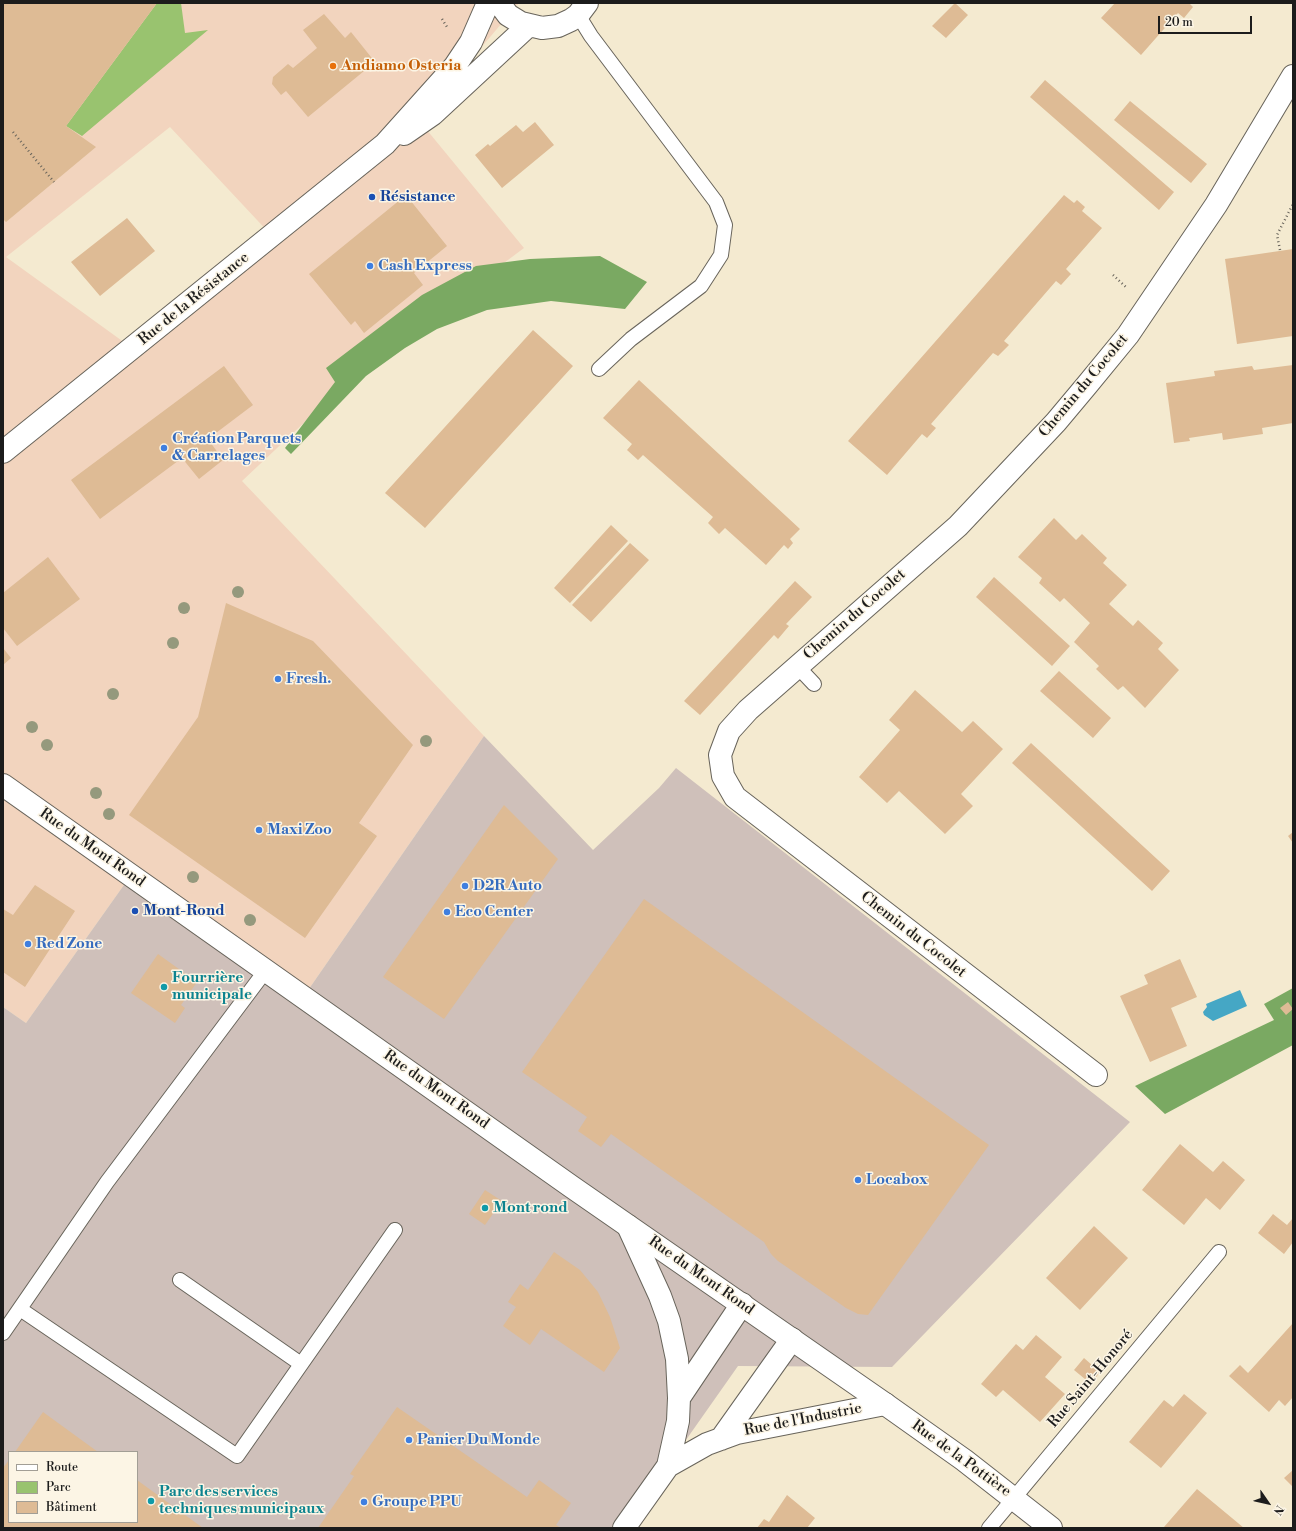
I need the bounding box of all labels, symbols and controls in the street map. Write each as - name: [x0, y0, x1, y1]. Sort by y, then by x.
- scale bar: [1160, 8, 1254, 34]
- text: 20 m: [1165, 15, 1193, 30]
- place label: Andiamo Osteria: [341, 57, 461, 75]
- marker: Andiamo Osteria: [328, 61, 338, 71]
- place label: Résistance: [380, 188, 456, 206]
- marker: Résistance: [367, 192, 377, 202]
- street label: Rue de la Résistance: [135, 249, 253, 349]
- place label: Cash Express: [378, 257, 472, 275]
- marker: Cash Express: [365, 261, 375, 271]
- street label: Chemin du Cocolet: [1036, 331, 1132, 441]
- place label: Création Parquets & Carrelages: [172, 430, 301, 465]
- marker: Création Parquets & Carrelages: [159, 443, 169, 453]
- street label: Chemin du Cocolet: [800, 566, 910, 664]
- place label: Fresh.: [286, 670, 331, 688]
- marker: Fresh.: [273, 674, 283, 684]
- street label: Rue du Mont Rond: [36, 805, 148, 891]
- place label: Maxi Zoo: [267, 821, 332, 839]
- marker: Maxi Zoo: [254, 825, 264, 835]
- place label: D2R Auto: [473, 877, 542, 895]
- marker: D2R Auto: [460, 881, 470, 891]
- street label: Chemin du Cocolet: [857, 888, 969, 982]
- place label: Mont-Rond: [143, 902, 225, 920]
- place label: Eco Center: [455, 903, 533, 921]
- marker: Mont-Rond: [130, 906, 140, 916]
- marker: Eco Center: [442, 907, 452, 917]
- place label: Red Zone: [36, 935, 102, 953]
- marker: Red Zone: [23, 939, 33, 949]
- place label: Fourrière municipale: [172, 969, 252, 1004]
- marker: Fourrière municipale: [159, 982, 169, 992]
- street label: Rue du Mont Rond: [380, 1047, 492, 1133]
- place label: Locabox: [866, 1171, 928, 1189]
- marker: Locabox: [853, 1175, 863, 1185]
- place label: Mont rond: [493, 1199, 568, 1217]
- marker: Mont rond: [480, 1203, 490, 1213]
- street label: Rue du Mont Rond: [645, 1233, 757, 1319]
- street label: Rue Saint-Honoré: [1045, 1326, 1137, 1432]
- street label: Rue de l'Industrie: [743, 1400, 863, 1440]
- street label: Rue de la Pottière: [908, 1417, 1014, 1501]
- place label: Panier Du Monde: [417, 1431, 540, 1449]
- marker: Panier Du Monde: [404, 1435, 414, 1445]
- legend: [8, 1451, 138, 1523]
- text: Route: [46, 1460, 78, 1475]
- text: Parc: [46, 1480, 71, 1495]
- place label: Parc des services techniques municipaux: [159, 1483, 324, 1518]
- north arrow: [1248, 1483, 1288, 1523]
- place label: Groupe PPU: [372, 1493, 462, 1511]
- marker: Parc des services techniques municipaux: [146, 1496, 156, 1506]
- marker: Groupe PPU: [359, 1497, 369, 1507]
- text: Bâtiment: [46, 1500, 97, 1515]
- text: N: [1270, 1502, 1286, 1517]

